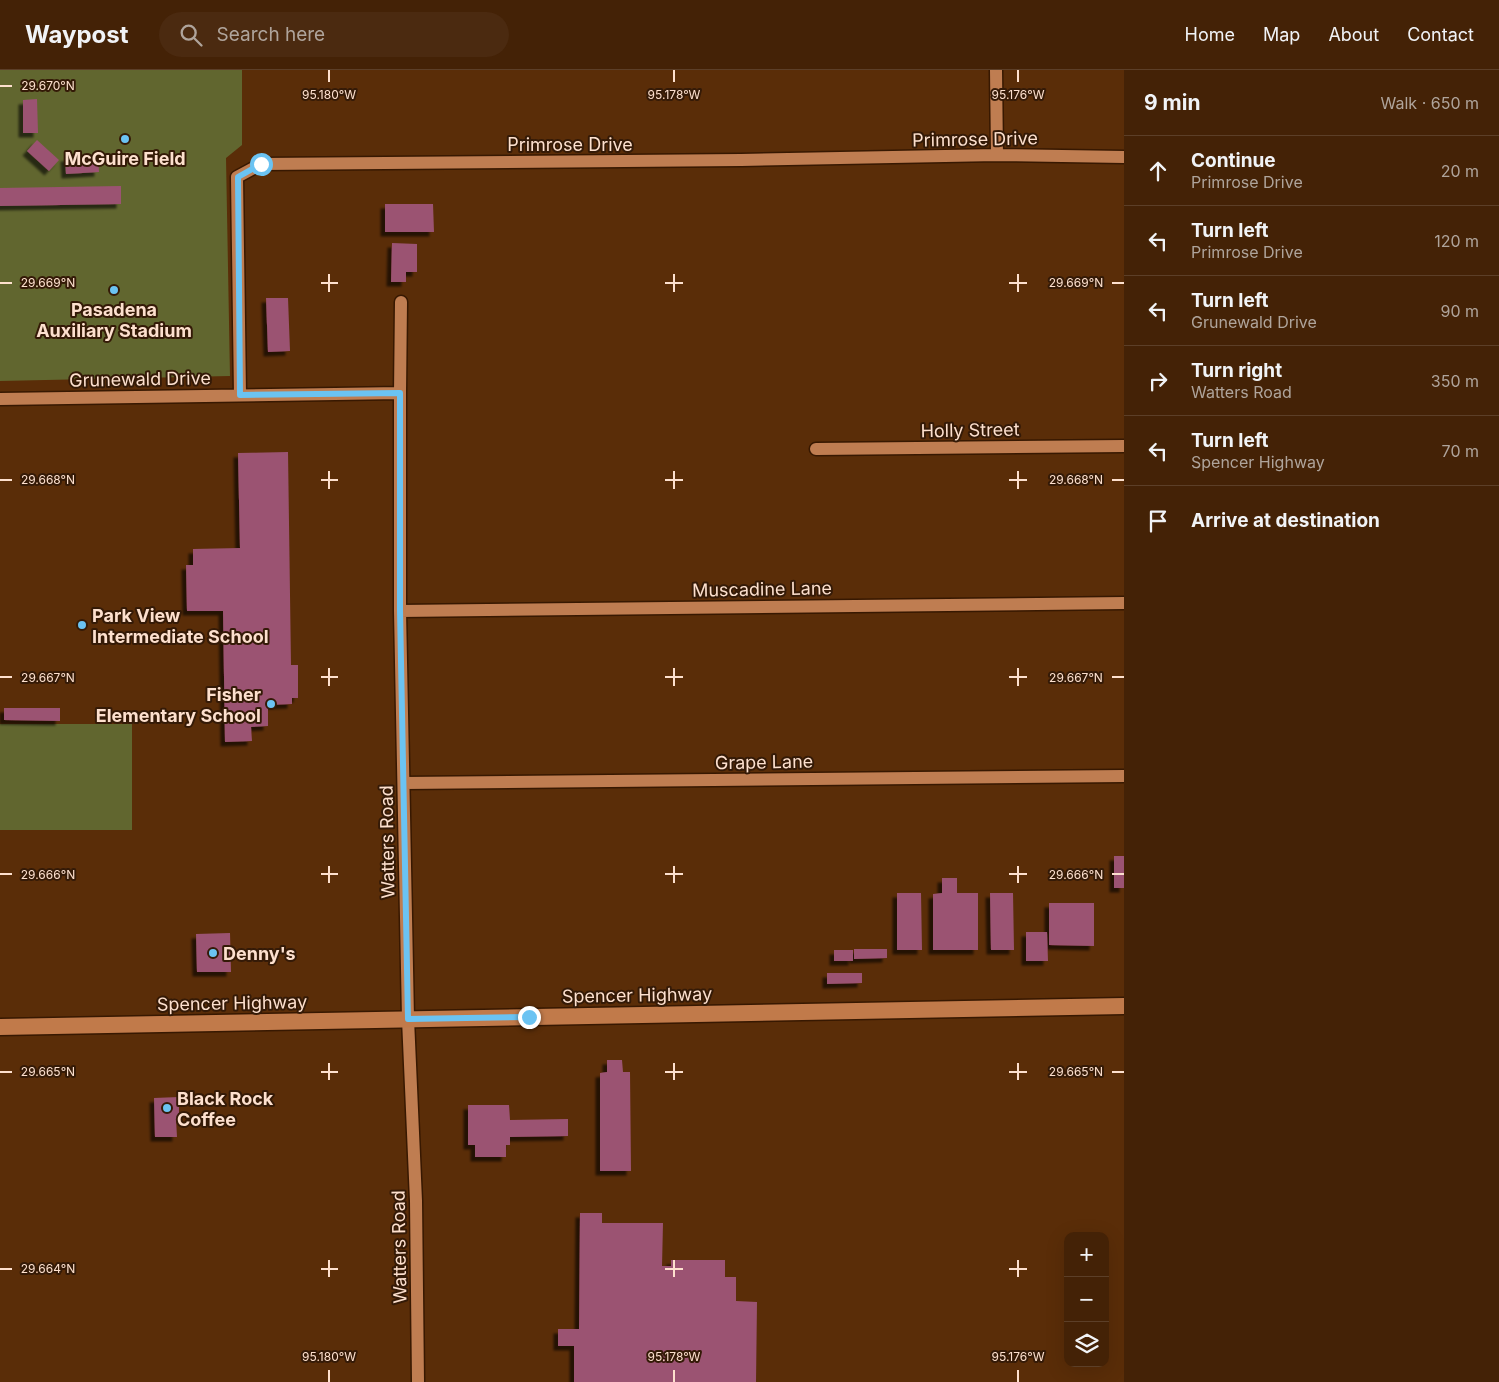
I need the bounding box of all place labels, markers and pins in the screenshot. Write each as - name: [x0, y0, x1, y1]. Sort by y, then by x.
- marker: McGuire Field: [119, 133, 131, 145]
- place label: McGuire Field: [64, 148, 186, 169]
- marker: Pasadena Auxiliary Stadium: [108, 284, 120, 296]
- place label: Pasadena Auxiliary Stadium: [36, 299, 192, 341]
- place label: Park View Intermediate School: [92, 605, 269, 647]
- marker: Park View Intermediate School: [76, 619, 88, 631]
- place label: Fisher Elementary School: [96, 684, 261, 726]
- marker: Fisher Elementary School: [265, 698, 277, 710]
- place label: Denny's: [223, 943, 296, 964]
- marker: Denny's: [207, 947, 219, 959]
- place label: Black Rock Coffee: [177, 1088, 274, 1130]
- marker: Black Rock Coffee: [161, 1102, 173, 1114]

